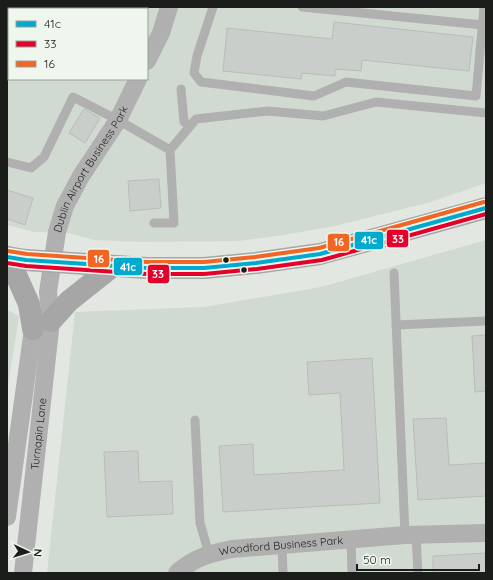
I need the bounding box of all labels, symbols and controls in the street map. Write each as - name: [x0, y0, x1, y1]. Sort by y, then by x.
- legend: [8, 8, 148, 80]
- text: 41c: [44, 16, 61, 31]
- text: 33: [44, 36, 57, 51]
- text: 16: [44, 56, 55, 71]
- street label: Dublin Airport Business Park: [50, 103, 131, 234]
- line badge: 33: [386, 229, 409, 248]
- line badge: 41c: [354, 231, 384, 250]
- text: 33: [392, 232, 404, 246]
- line badge: 16: [327, 233, 350, 252]
- text: 41c: [361, 233, 377, 247]
- text: 16: [334, 235, 344, 249]
- line badge: 16: [87, 249, 110, 268]
- text: 16: [94, 252, 104, 266]
- unlabelled marker: [221, 255, 231, 265]
- line badge: 41c: [113, 257, 143, 276]
- text: 41c: [120, 260, 136, 274]
- line badge: 33: [147, 264, 170, 284]
- unlabelled marker: [239, 265, 249, 275]
- text: 33: [152, 267, 164, 281]
- street label: Turnapin Lane: [28, 397, 49, 471]
- north arrow: [8, 532, 48, 572]
- street label: Woodford Business Park: [217, 533, 344, 559]
- scale bar: [357, 546, 479, 572]
- text: N: [31, 548, 45, 557]
- text: 50 m: [363, 552, 391, 567]

